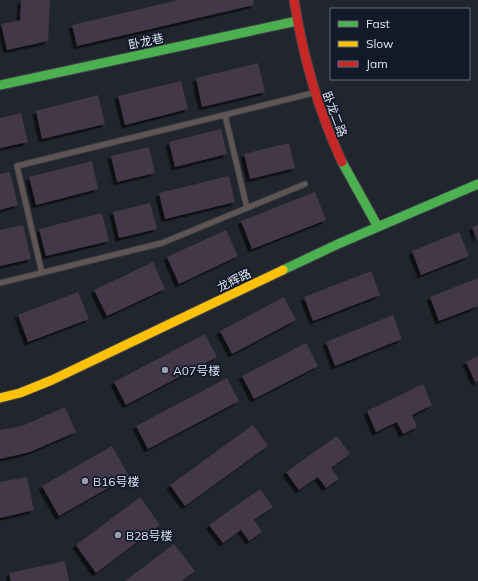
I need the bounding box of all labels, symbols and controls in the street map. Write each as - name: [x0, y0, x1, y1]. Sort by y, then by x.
- legend: [330, 8, 470, 80]
- text: Fast: [366, 16, 390, 31]
- street label: 卧龙巷: [127, 30, 165, 52]
- text: Slow: [366, 36, 394, 51]
- text: Jam: [366, 56, 388, 71]
- street label: 卧龙二路: [319, 89, 351, 139]
- street label: 龙辉路: [215, 265, 253, 295]
- place label: A07号楼: [173, 363, 220, 378]
- marker: A07号楼: [160, 365, 170, 375]
- place label: B16号楼: [93, 474, 140, 489]
- marker: B16号楼: [80, 476, 90, 486]
- place label: B28号楼: [126, 528, 173, 543]
- marker: B28号楼: [113, 530, 123, 540]

